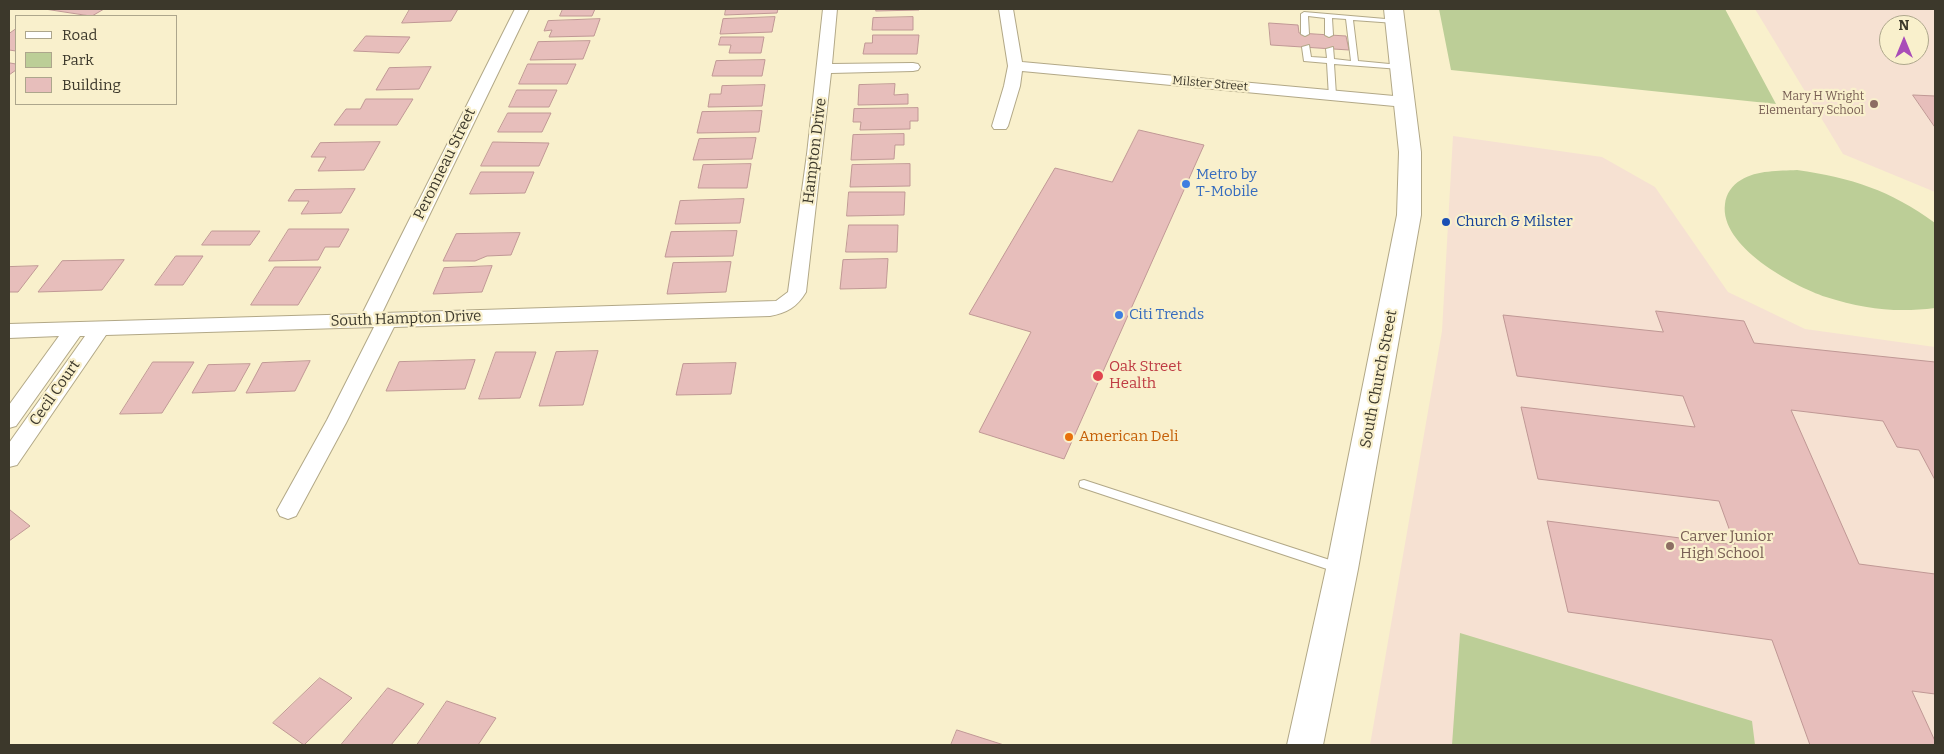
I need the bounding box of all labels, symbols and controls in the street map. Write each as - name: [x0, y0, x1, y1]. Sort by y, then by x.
- legend: [15, 15, 178, 105]
- north arrow: [1879, 15, 1929, 65]
- text: N: [1899, 17, 1909, 34]
- text: Road: [62, 26, 97, 44]
- text: Park: [62, 51, 94, 69]
- street label: Milster Street: [1172, 74, 1248, 94]
- text: Building: [62, 76, 121, 94]
- place label: Mary H Wright Elementary School: [1758, 90, 1864, 118]
- street label: Hampton Drive: [800, 97, 830, 205]
- marker: Mary H Wright Elementary School: [1868, 98, 1880, 110]
- street label: Peronneau Street: [410, 105, 480, 223]
- place label: Metro by T-Mobile: [1196, 166, 1258, 201]
- marker: Metro by T-Mobile: [1180, 178, 1192, 190]
- place label: Church & Milster: [1456, 213, 1573, 231]
- marker: Church & Milster: [1440, 216, 1452, 228]
- place label: Citi Trends: [1129, 306, 1204, 324]
- street label: South Hampton Drive: [330, 307, 482, 331]
- street label: South Church Street: [1357, 308, 1401, 450]
- marker: Citi Trends: [1113, 309, 1125, 321]
- street label: Cecil Court: [26, 357, 84, 429]
- place label: Oak Street Health: [1109, 358, 1182, 393]
- marker: Oak Street Health: [1091, 369, 1105, 383]
- place label: American Deli: [1079, 428, 1179, 446]
- marker: American Deli: [1063, 431, 1075, 443]
- place label: Carver Junior High School: [1680, 528, 1773, 563]
- marker: Carver Junior High School: [1664, 540, 1676, 552]

